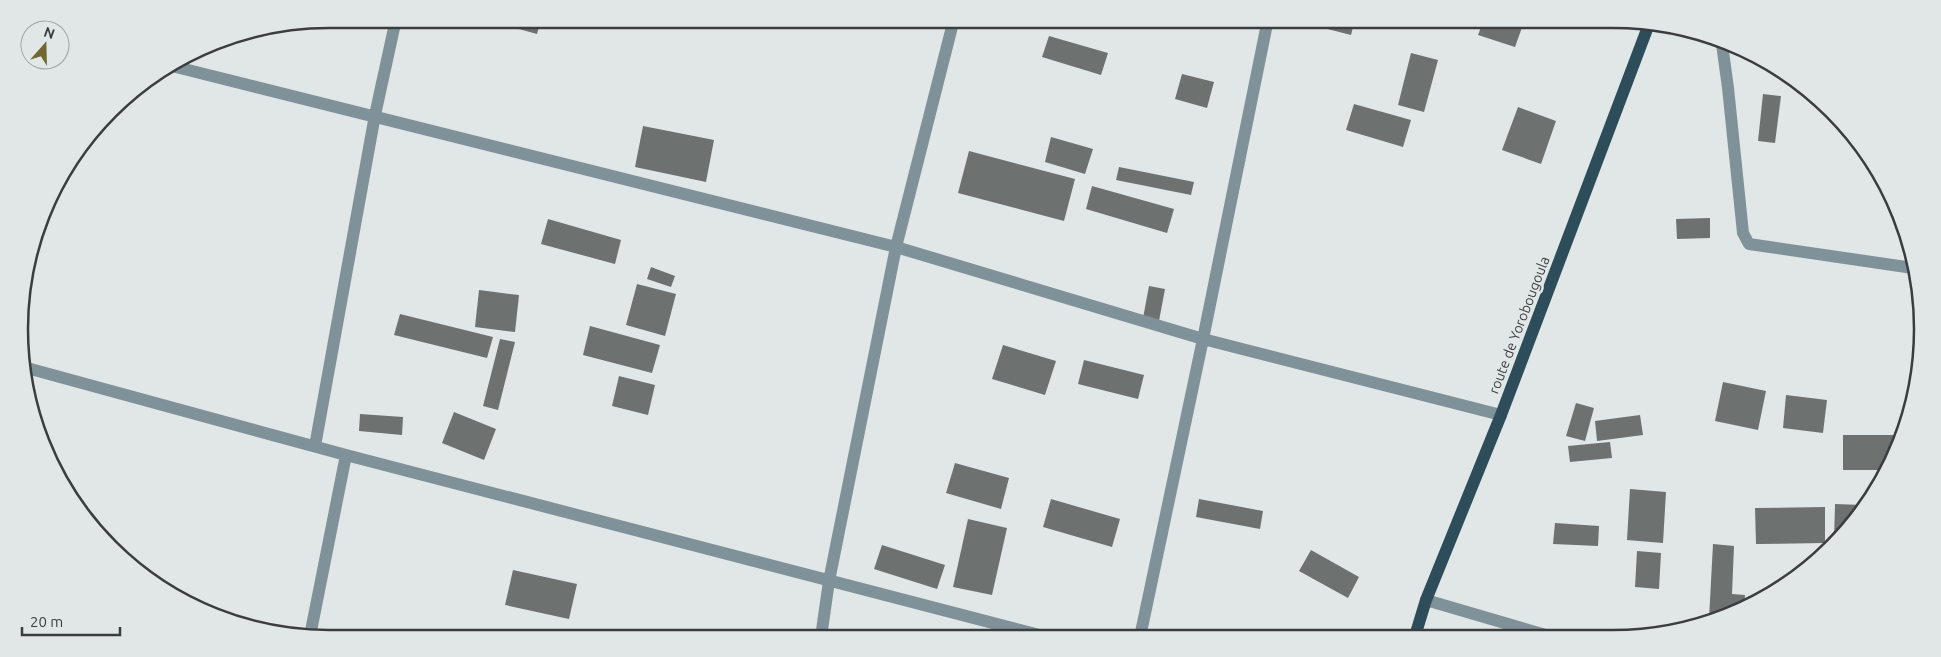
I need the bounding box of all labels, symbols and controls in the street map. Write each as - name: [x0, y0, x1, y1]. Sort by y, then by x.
- north arrow: [20, 20, 70, 70]
- text: N: [42, 23, 57, 42]
- street label: route de Yorobougoula: [1485, 254, 1553, 396]
- scale bar: [22, 604, 120, 636]
- text: 20 m: [30, 613, 63, 630]

